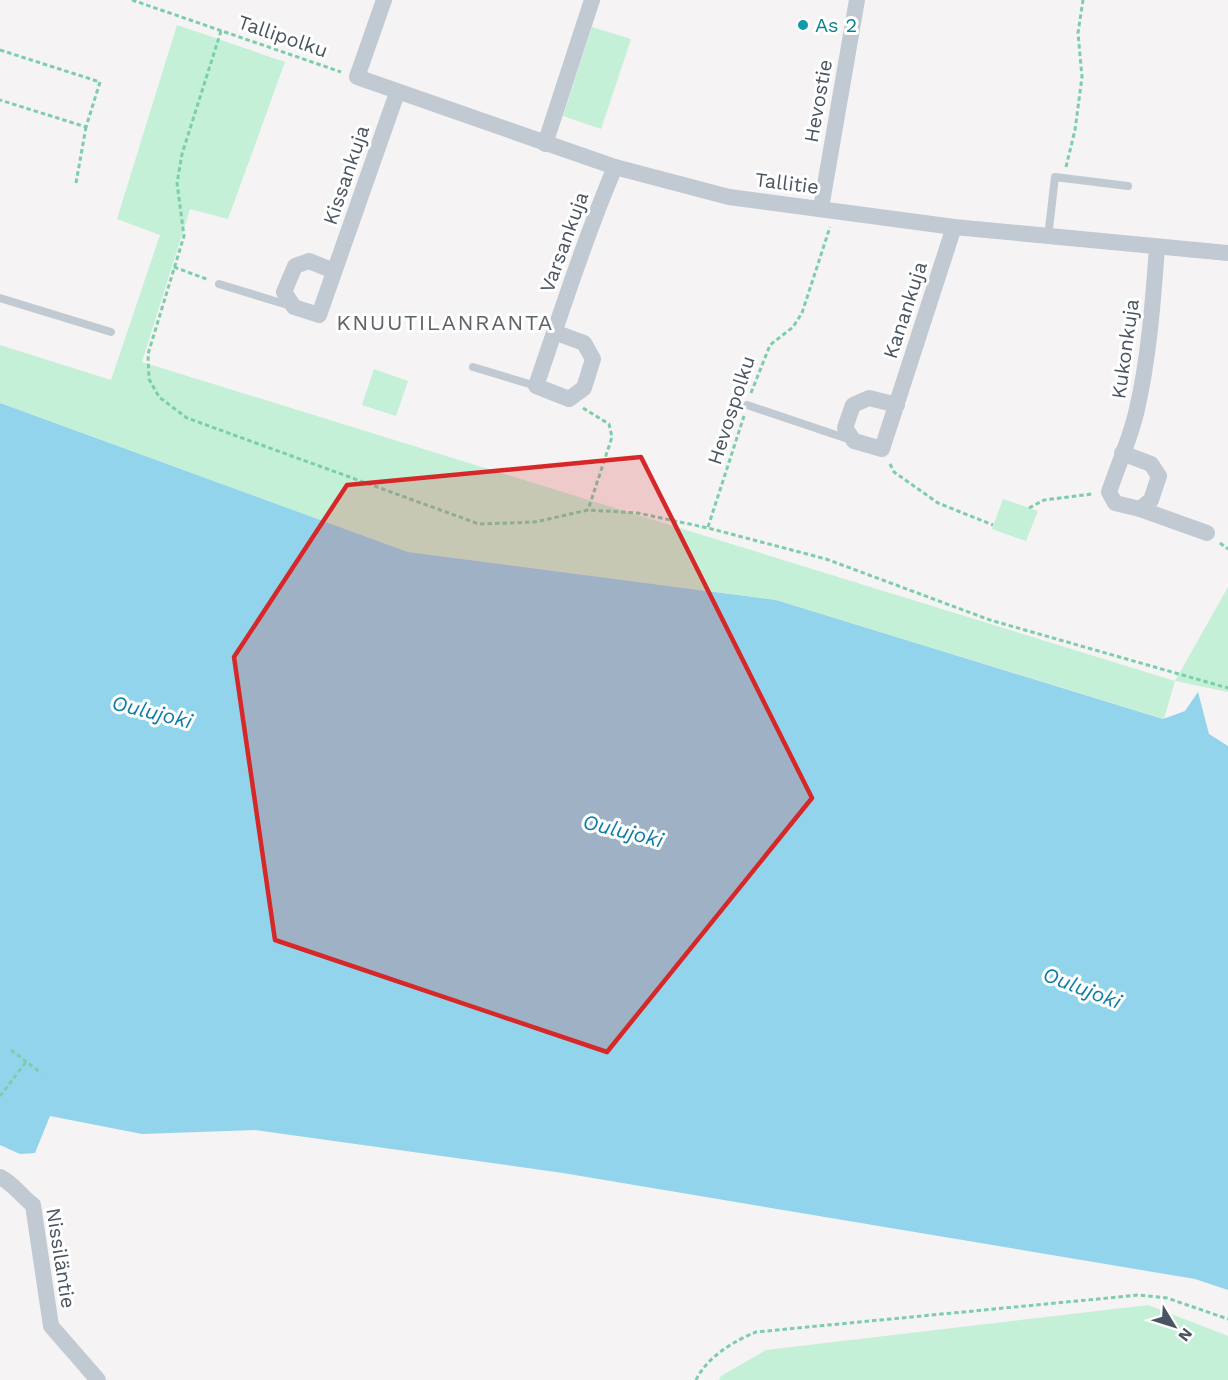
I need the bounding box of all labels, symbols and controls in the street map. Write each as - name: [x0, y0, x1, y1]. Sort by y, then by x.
- street label: Tallipolku: [235, 9, 331, 63]
- place label: As 2: [815, 13, 857, 37]
- marker: As 2: [796, 18, 810, 32]
- street label: Hevostie: [799, 58, 837, 144]
- street label: Kissankuja: [318, 122, 374, 228]
- street label: Tallitie: [754, 167, 820, 199]
- street label: Varsankuja: [535, 188, 593, 296]
- street label: Kanankuja: [878, 258, 932, 362]
- street label: Kukonkuja: [1106, 297, 1144, 401]
- district label: KNUUTILANRANTA: [336, 310, 554, 335]
- street label: Hevospolku: [702, 353, 760, 467]
- water label: Oulujoki: [109, 689, 195, 734]
- water label: Oulujoki: [580, 808, 666, 853]
- water label: Oulujoki: [1039, 961, 1125, 1014]
- street label: Nissiläntie: [41, 1206, 81, 1310]
- north arrow: [1144, 1296, 1204, 1356]
- text: N: [1174, 1324, 1197, 1345]

